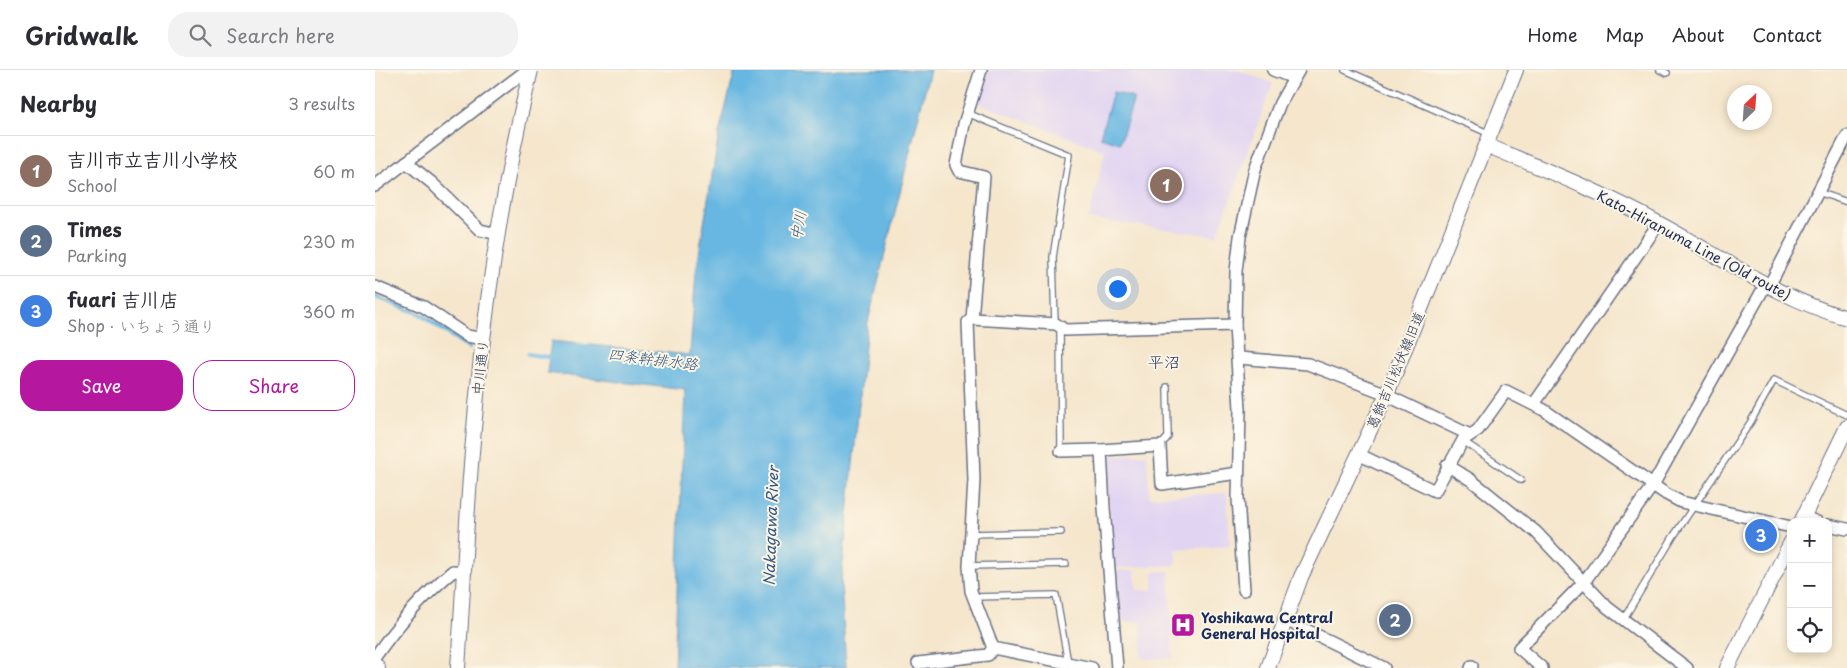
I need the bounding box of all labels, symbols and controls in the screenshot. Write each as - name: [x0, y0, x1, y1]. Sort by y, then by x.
- search box: [168, 12, 518, 57]
- text: Gridwalk: [25, 17, 138, 53]
- icon: search: [186, 21, 214, 49]
- text: Search here: [226, 21, 335, 49]
- text: Home: [1527, 21, 1577, 48]
- text: Map: [1605, 21, 1644, 48]
- text: About: [1672, 21, 1724, 48]
- text: Contact: [1752, 21, 1822, 48]
- north arrow: [1727, 85, 1772, 130]
- text: Nearby: [20, 87, 97, 119]
- text: 3 results: [288, 91, 355, 115]
- text: 吉川市立吉川小学校: [67, 145, 238, 173]
- text: 1: [32, 159, 40, 183]
- text: 60 m: [313, 159, 355, 183]
- pin: 1: [1150, 166, 1182, 204]
- text: School: [67, 173, 117, 197]
- street label: Kato-Hiranuma Line (Old route): [1593, 185, 1795, 305]
- water label: 中川: [783, 208, 811, 242]
- text: Times: [67, 215, 122, 243]
- text: 2: [30, 229, 42, 253]
- text: 230 m: [303, 229, 355, 253]
- text: Parking: [67, 243, 127, 267]
- your location: [1105, 276, 1131, 302]
- text: fuari 吉川店: [67, 285, 179, 313]
- text: 3: [31, 299, 41, 323]
- text: 360 m: [303, 299, 355, 323]
- street label: 葛飾吉川松伏線旧道: [1361, 308, 1429, 432]
- text: Shop · いちょう通り: [67, 313, 216, 337]
- street label: 中川通り: [467, 338, 493, 396]
- water label: 四条幹排水路: [607, 341, 700, 375]
- district label: 平沼: [1148, 349, 1180, 373]
- button: Save: [20, 360, 183, 411]
- button: Share: [193, 360, 355, 411]
- water label: Nakagawa River: [756, 464, 784, 586]
- pin: 3: [1745, 516, 1777, 554]
- map controls: [1787, 518, 1832, 653]
- button: +: [1787, 518, 1832, 563]
- button: −: [1787, 563, 1832, 608]
- pin: 2: [1379, 601, 1411, 639]
- place label: Yoshikawa Central General Hospital: [1201, 607, 1333, 644]
- button: locate: [1787, 608, 1832, 653]
- hospital icon: Yoshikawa Central General Hospital: [1170, 612, 1196, 638]

